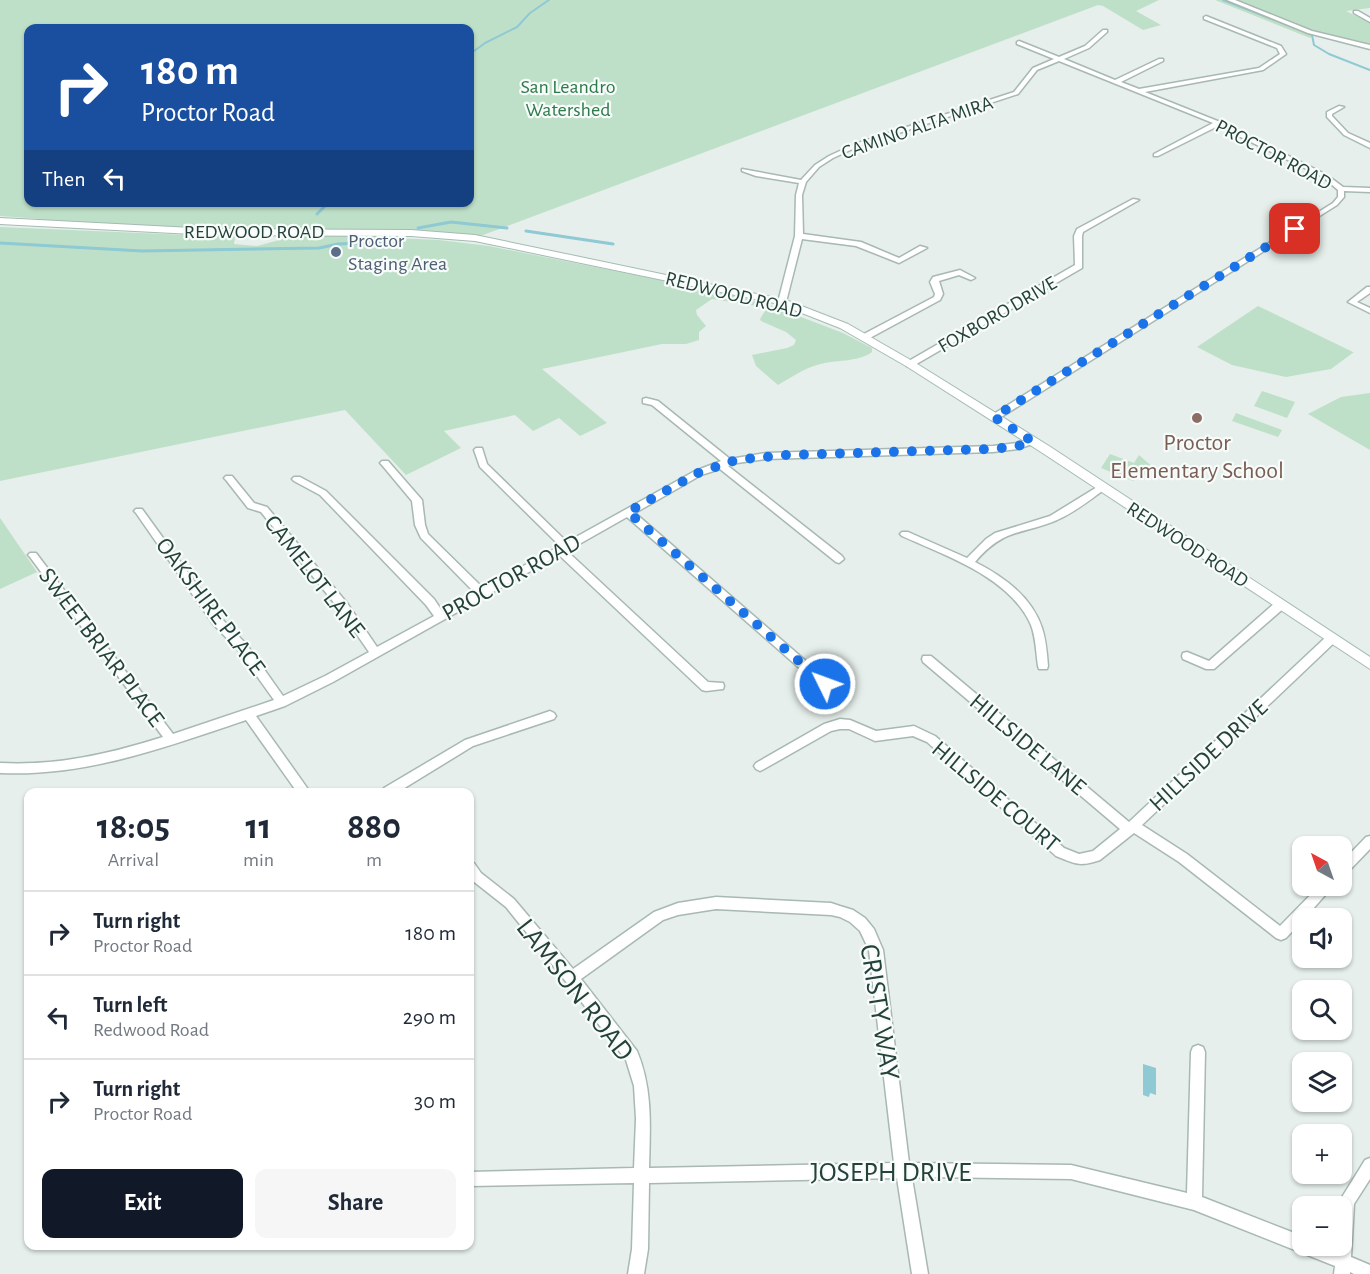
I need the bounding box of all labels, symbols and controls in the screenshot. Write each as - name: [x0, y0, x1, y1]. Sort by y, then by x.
- icon: right: [42, 48, 120, 126]
- text: 180 m: [141, 50, 239, 92]
- park label: San Leandro Watershed: [521, 77, 615, 120]
- street label: CAMINO ALTA MIRA: [839, 93, 996, 163]
- text: Proctor Road: [141, 99, 275, 126]
- street label: PROCTOR ROAD: [1212, 116, 1335, 194]
- icon: left: [98, 162, 131, 195]
- text: Then: [42, 168, 86, 190]
- pin: [1269, 203, 1320, 254]
- icon: arrive: [1278, 212, 1311, 245]
- street label: REDWOOD ROAD: [184, 222, 324, 242]
- place label: Proctor Staging Area: [348, 231, 447, 274]
- marker: Proctor Staging Area: [329, 245, 343, 259]
- street label: REDWOOD ROAD: [663, 268, 804, 322]
- street label: FOXBORO DRIVE: [935, 273, 1060, 357]
- marker: Proctor Elementary School: [1190, 411, 1204, 425]
- place label: Proctor Elementary School: [1110, 431, 1284, 483]
- street label: REDWOOD ROAD: [1123, 498, 1252, 591]
- street label: CAMELOT LANE: [259, 511, 369, 643]
- street label: PROCTOR ROAD: [438, 530, 585, 626]
- street label: OAKSHIRE PLACE: [151, 533, 270, 680]
- street label: SWEETBRIAR PLACE: [34, 564, 169, 732]
- position arrow: [793, 652, 857, 716]
- street label: HILLSIDE LANE: [965, 689, 1090, 800]
- street label: HILLSIDE DRIVE: [1145, 695, 1273, 816]
- street label: HILLSIDE COURT: [927, 737, 1064, 857]
- text: 18:05: [97, 809, 170, 845]
- text: 11: [246, 809, 271, 845]
- text: 880: [347, 809, 401, 845]
- north arrow: [1292, 836, 1352, 896]
- map controls: [1292, 836, 1352, 1256]
- text: Arrival: [108, 850, 159, 870]
- text: min: [243, 850, 274, 870]
- text: m: [366, 850, 382, 870]
- button: sound: [1292, 908, 1352, 968]
- text: Turn right: [93, 910, 180, 932]
- street label: LAMSON ROAD: [511, 914, 638, 1066]
- icon: right: [42, 917, 75, 950]
- text: 180 m: [405, 922, 456, 944]
- text: Proctor Road: [93, 936, 192, 956]
- street label: CRISTY WAY: [854, 942, 904, 1083]
- button: search: [1292, 980, 1352, 1040]
- text: Turn left: [93, 994, 167, 1016]
- icon: left: [42, 1001, 75, 1034]
- text: 290 m: [403, 1006, 456, 1028]
- text: Redwood Road: [93, 1020, 209, 1040]
- button: layers: [1292, 1052, 1352, 1112]
- text: Turn right: [93, 1078, 180, 1100]
- icon: right: [42, 1085, 75, 1118]
- text: 30 m: [414, 1090, 456, 1112]
- text: Proctor Road: [93, 1104, 192, 1124]
- button: +: [1292, 1124, 1352, 1184]
- street label: JOSEPH DRIVE: [811, 1159, 971, 1187]
- button: Exit: [42, 1169, 243, 1238]
- button: Share: [255, 1169, 456, 1238]
- button: −: [1292, 1196, 1352, 1256]

